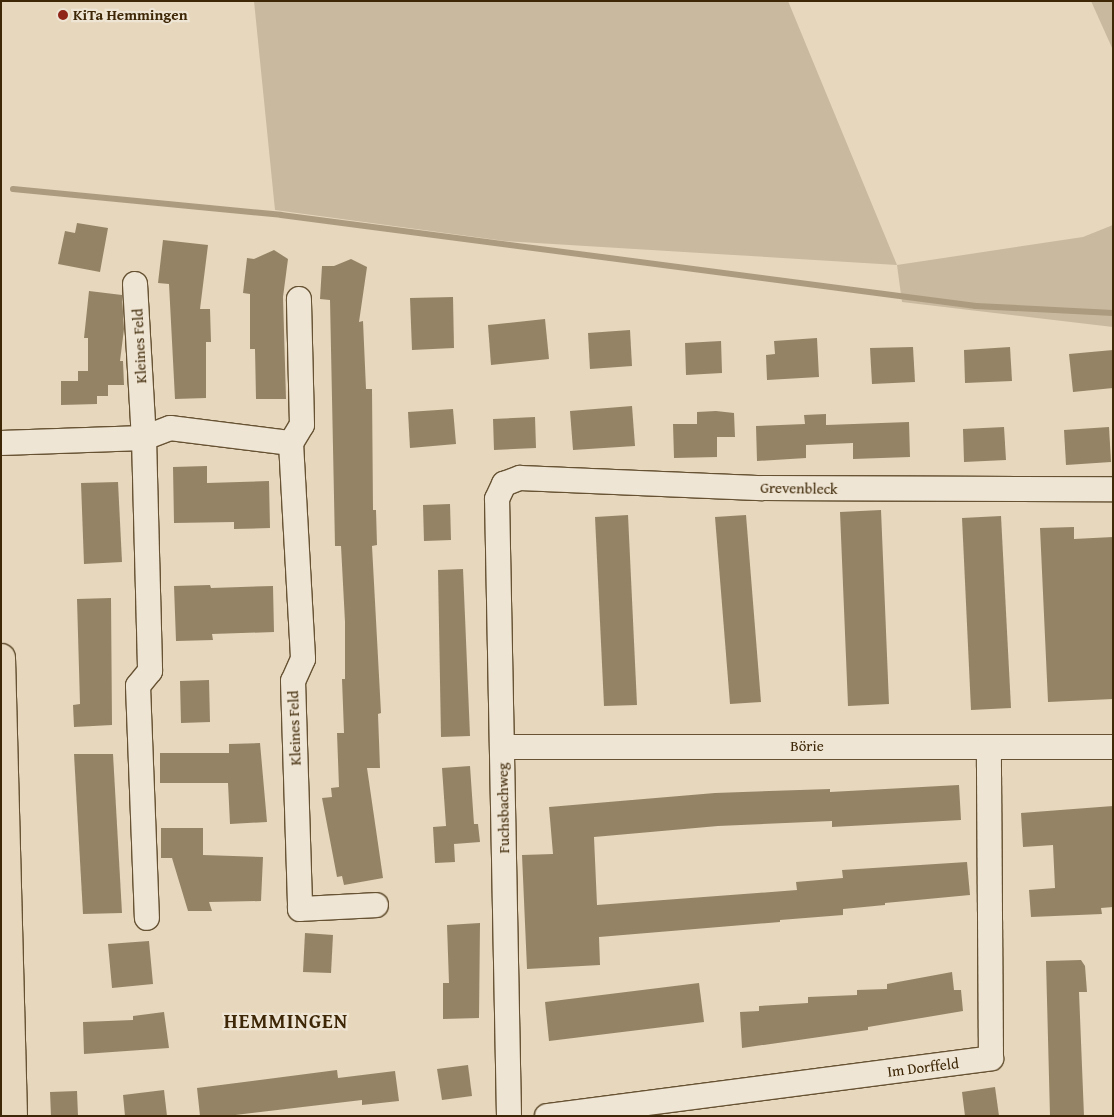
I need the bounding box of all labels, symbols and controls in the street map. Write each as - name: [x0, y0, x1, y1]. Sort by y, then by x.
- place label: KiTa Hemmingen: [73, 6, 187, 24]
- marker: KiTa Hemmingen: [57, 9, 69, 21]
- street label: Kleines Feld: [128, 308, 150, 384]
- street label: Grevenbleck: [760, 478, 838, 498]
- street label: Kleines Feld: [284, 690, 304, 766]
- street label: Börie: [790, 737, 824, 755]
- street label: Fuchsbachweg: [493, 762, 513, 854]
- district label: HEMMINGEN: [223, 1008, 349, 1032]
- street label: Im Dorffeld: [886, 1054, 960, 1080]

